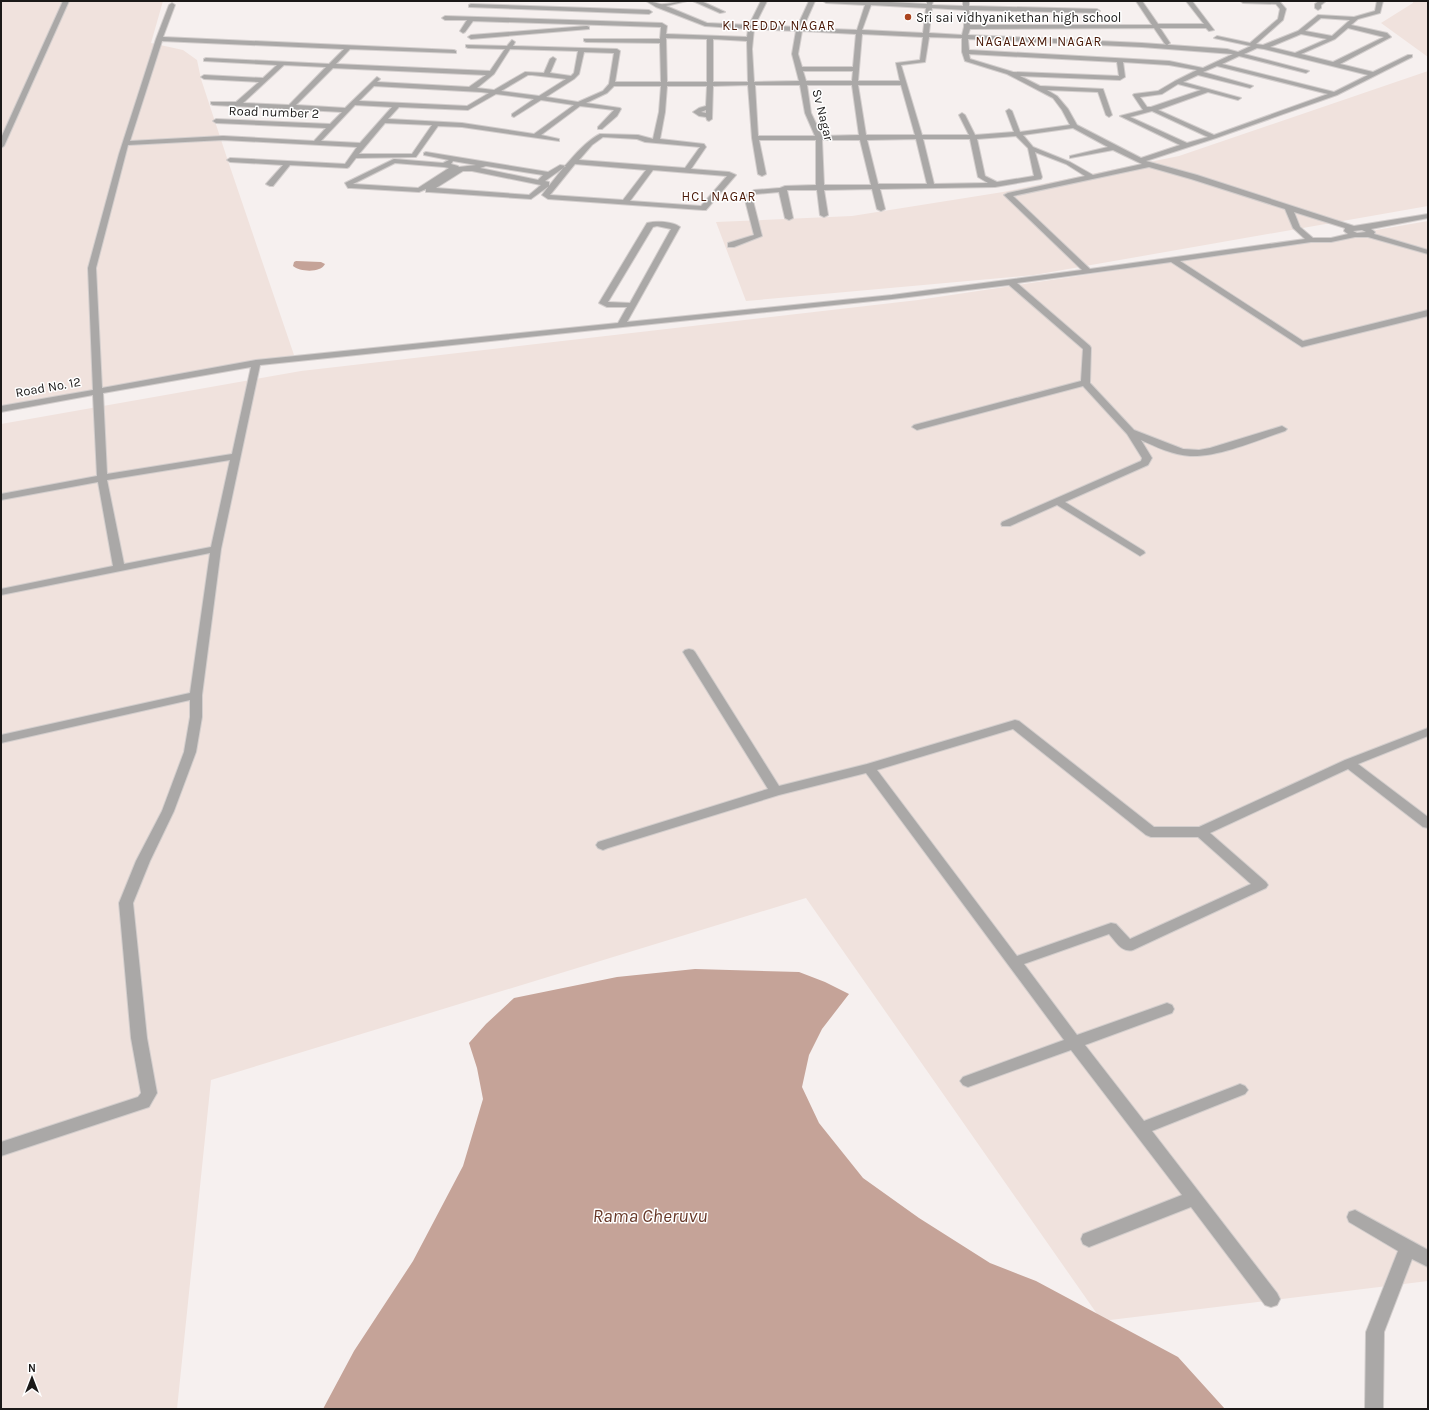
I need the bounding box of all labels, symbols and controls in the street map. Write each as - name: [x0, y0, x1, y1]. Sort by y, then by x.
- place label: Sri sai vidhyanikethan high school: [916, 10, 1121, 25]
- marker: Sri sai vidhyanikethan high school: [903, 12, 913, 22]
- district label: KL REDDY NAGAR: [722, 18, 836, 33]
- district label: NAGALAXMI NAGAR: [976, 34, 1103, 49]
- street label: Sv Nagar: [809, 88, 837, 143]
- street label: Road number 2: [228, 103, 320, 121]
- district label: HCL NAGAR: [682, 189, 757, 204]
- street label: Road No. 12: [14, 374, 82, 400]
- water label: Rama Cheruvu: [592, 1205, 708, 1227]
- north arrow: [12, 1358, 52, 1398]
- text: N: [28, 1362, 36, 1375]

